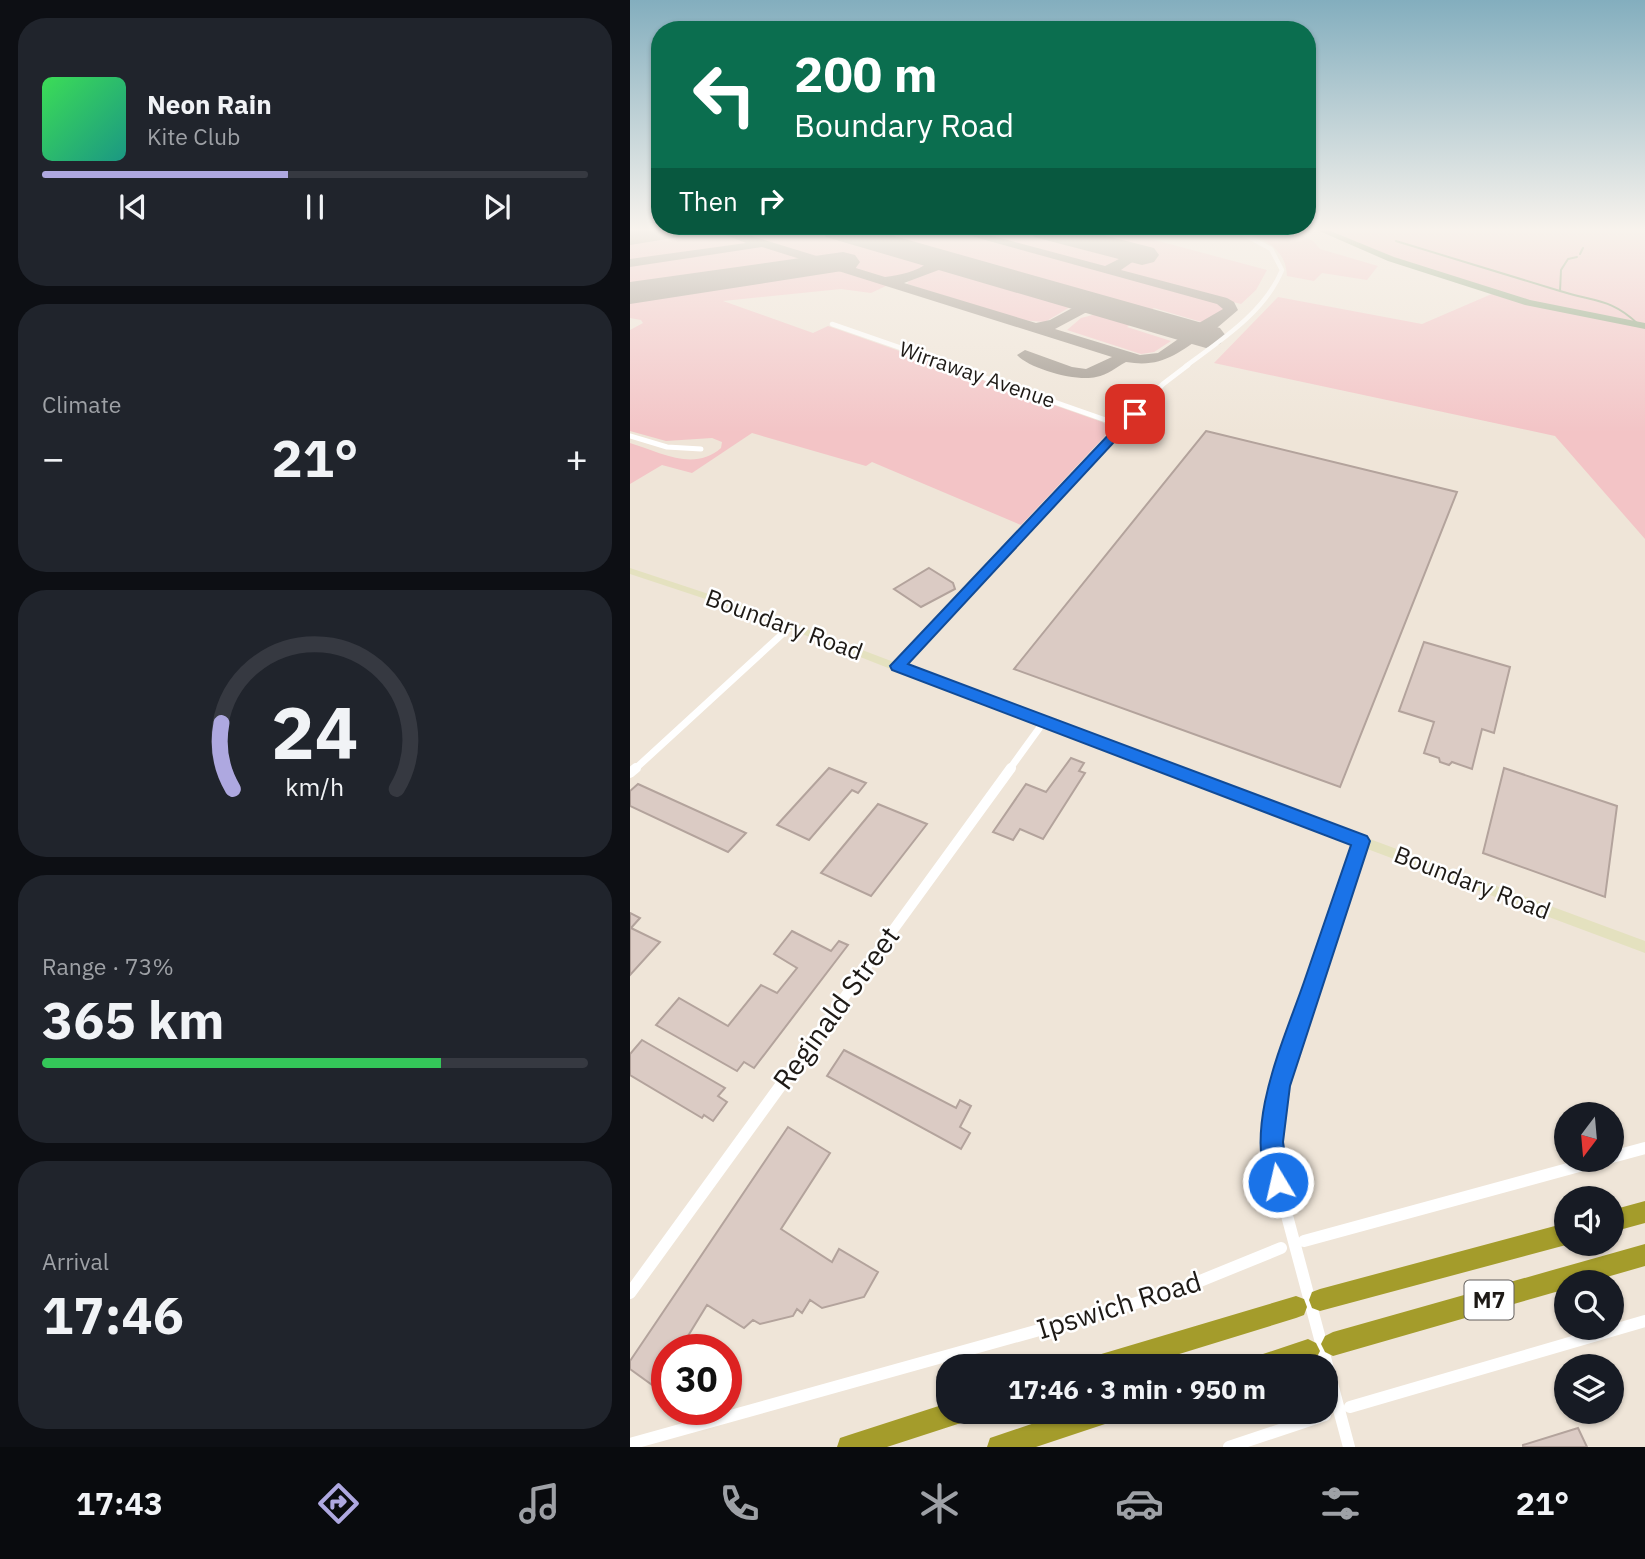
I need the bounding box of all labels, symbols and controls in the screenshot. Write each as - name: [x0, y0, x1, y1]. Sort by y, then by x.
- text: 200 m: [794, 42, 938, 105]
- icon: left: [679, 49, 770, 140]
- text: Neon Rain: [147, 87, 272, 121]
- text: Boundary Road: [794, 104, 1014, 146]
- text: Kite Club: [147, 121, 240, 151]
- icon: right: [752, 182, 790, 220]
- text: Then: [679, 184, 738, 218]
- icon: previous: [114, 188, 152, 226]
- icon: pause: [296, 188, 334, 226]
- icon: next: [478, 188, 516, 226]
- street label: Wirraway Avenue: [896, 334, 1059, 414]
- pin: [1105, 384, 1165, 444]
- text: Climate: [42, 389, 121, 419]
- icon: arrive: [1116, 395, 1154, 433]
- text: 21°: [272, 424, 358, 491]
- text: −: [42, 433, 65, 482]
- text: +: [565, 433, 588, 482]
- street label: Boundary Road: [701, 581, 867, 667]
- text: 24: [271, 685, 359, 780]
- text: km/h: [286, 770, 344, 803]
- street label: Boundary Road: [1390, 838, 1555, 927]
- street label: Reginald Street: [764, 919, 907, 1097]
- text: Range · 73%: [42, 951, 174, 981]
- text: 365 km: [42, 986, 224, 1053]
- north arrow: [1554, 1102, 1624, 1172]
- map controls: [1554, 1102, 1624, 1424]
- position arrow: [1241, 1145, 1315, 1219]
- button: sound: [1554, 1186, 1624, 1256]
- text: Arrival: [42, 1246, 109, 1276]
- street label: Ipswich Road: [1032, 1262, 1206, 1347]
- button: search: [1554, 1270, 1624, 1340]
- road number: M7: [1464, 1280, 1514, 1320]
- text: 17:46: [42, 1281, 184, 1348]
- speed limit sign: 30: [651, 1334, 742, 1425]
- button: layers: [1554, 1354, 1624, 1424]
- text: 17:46 · 3 min · 950 m: [1008, 1372, 1266, 1406]
- icon: directions: [314, 1479, 363, 1528]
- icon: music: [515, 1479, 564, 1528]
- icon: phone: [715, 1479, 764, 1528]
- icon: climate: [915, 1479, 964, 1528]
- icon: car: [1115, 1479, 1164, 1528]
- icon: filters: [1316, 1479, 1365, 1528]
- text: 17:43: [76, 1482, 163, 1524]
- text: 21°: [1516, 1482, 1569, 1524]

